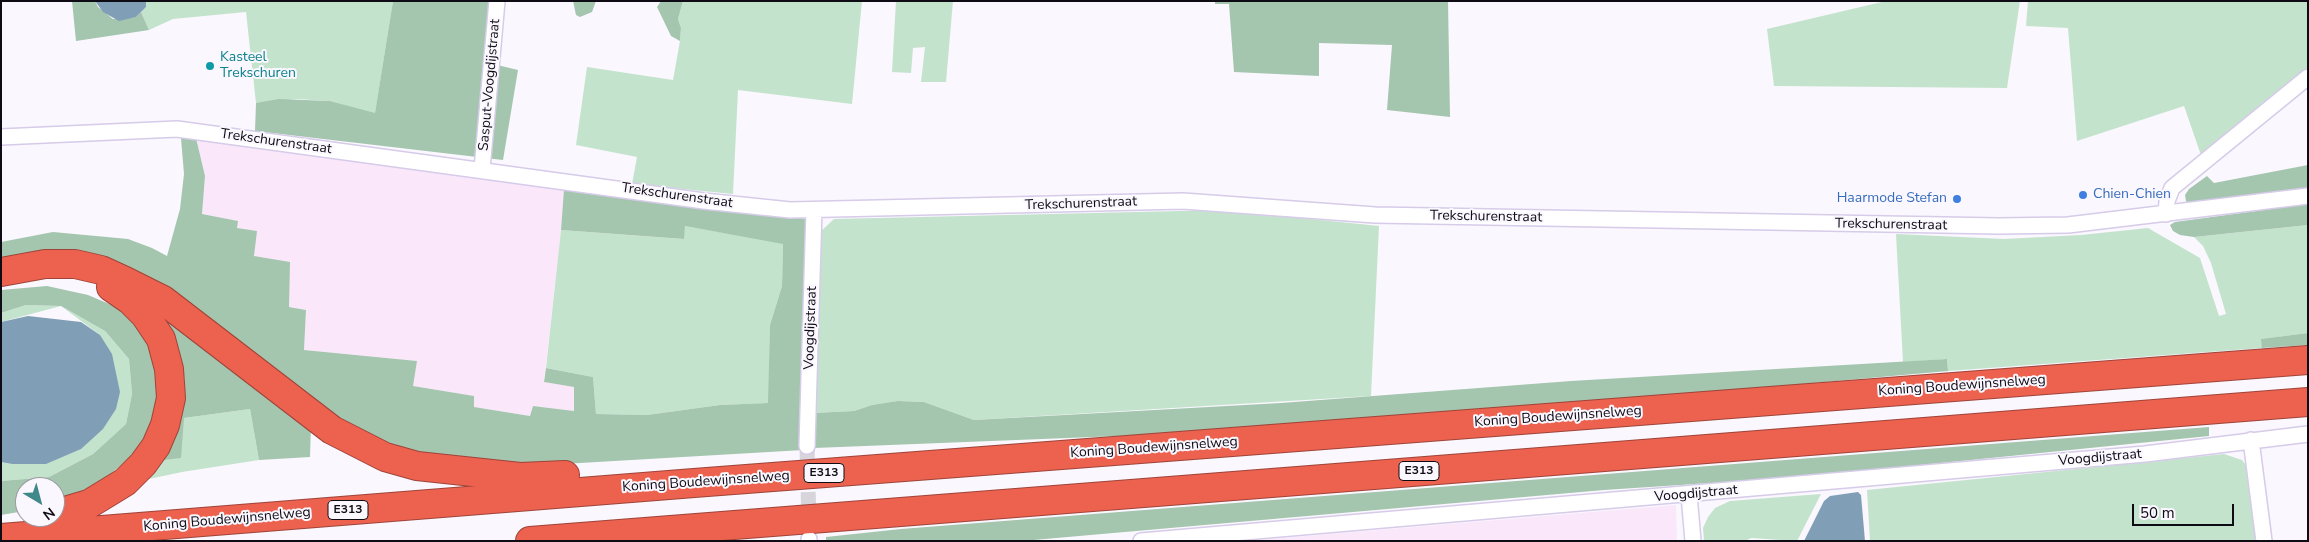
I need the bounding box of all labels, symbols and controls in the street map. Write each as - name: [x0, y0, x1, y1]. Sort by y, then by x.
- street label: Sasput-Voogdijstraat: [476, 18, 504, 152]
- place label: Kasteel Trekschuren: [220, 50, 296, 82]
- marker: Kasteel Trekschuren: [204, 60, 216, 72]
- street label: Trekschurenstraat: [219, 126, 333, 158]
- street label: Trekschurenstraat: [620, 180, 734, 212]
- place label: Chien-Chien: [2093, 187, 2171, 203]
- marker: Chien-Chien: [2077, 189, 2089, 201]
- place label: Haarmode Stefan: [1837, 191, 1947, 207]
- marker: Haarmode Stefan: [1951, 193, 1963, 205]
- street label: Trekschurenstraat: [1025, 194, 1137, 214]
- street label: Trekschurenstraat: [1430, 208, 1542, 226]
- street label: Trekschurenstraat: [1835, 216, 1947, 234]
- street label: Voogdijstraat: [801, 286, 821, 370]
- street label: Koning Boudewijnsnelweg: [1878, 372, 2046, 400]
- street label: Koning Boudewijnsnelweg: [1474, 403, 1642, 431]
- street label: Koning Boudewijnsnelweg: [1070, 434, 1238, 462]
- street label: Voogdijstraat: [2058, 446, 2142, 470]
- road number: E313: [1399, 462, 1439, 481]
- road number: E313: [804, 463, 844, 482]
- street label: Koning Boudewijnsnelweg: [622, 468, 790, 496]
- north arrow: [15, 477, 65, 527]
- street label: Voogdijstraat: [1654, 482, 1738, 506]
- scale bar: [2134, 494, 2236, 526]
- road number: E313: [328, 500, 368, 520]
- text: N: [39, 503, 59, 524]
- text: 50 m: [2140, 503, 2175, 523]
- street label: Koning Boudewijnsnelweg: [143, 504, 311, 536]

